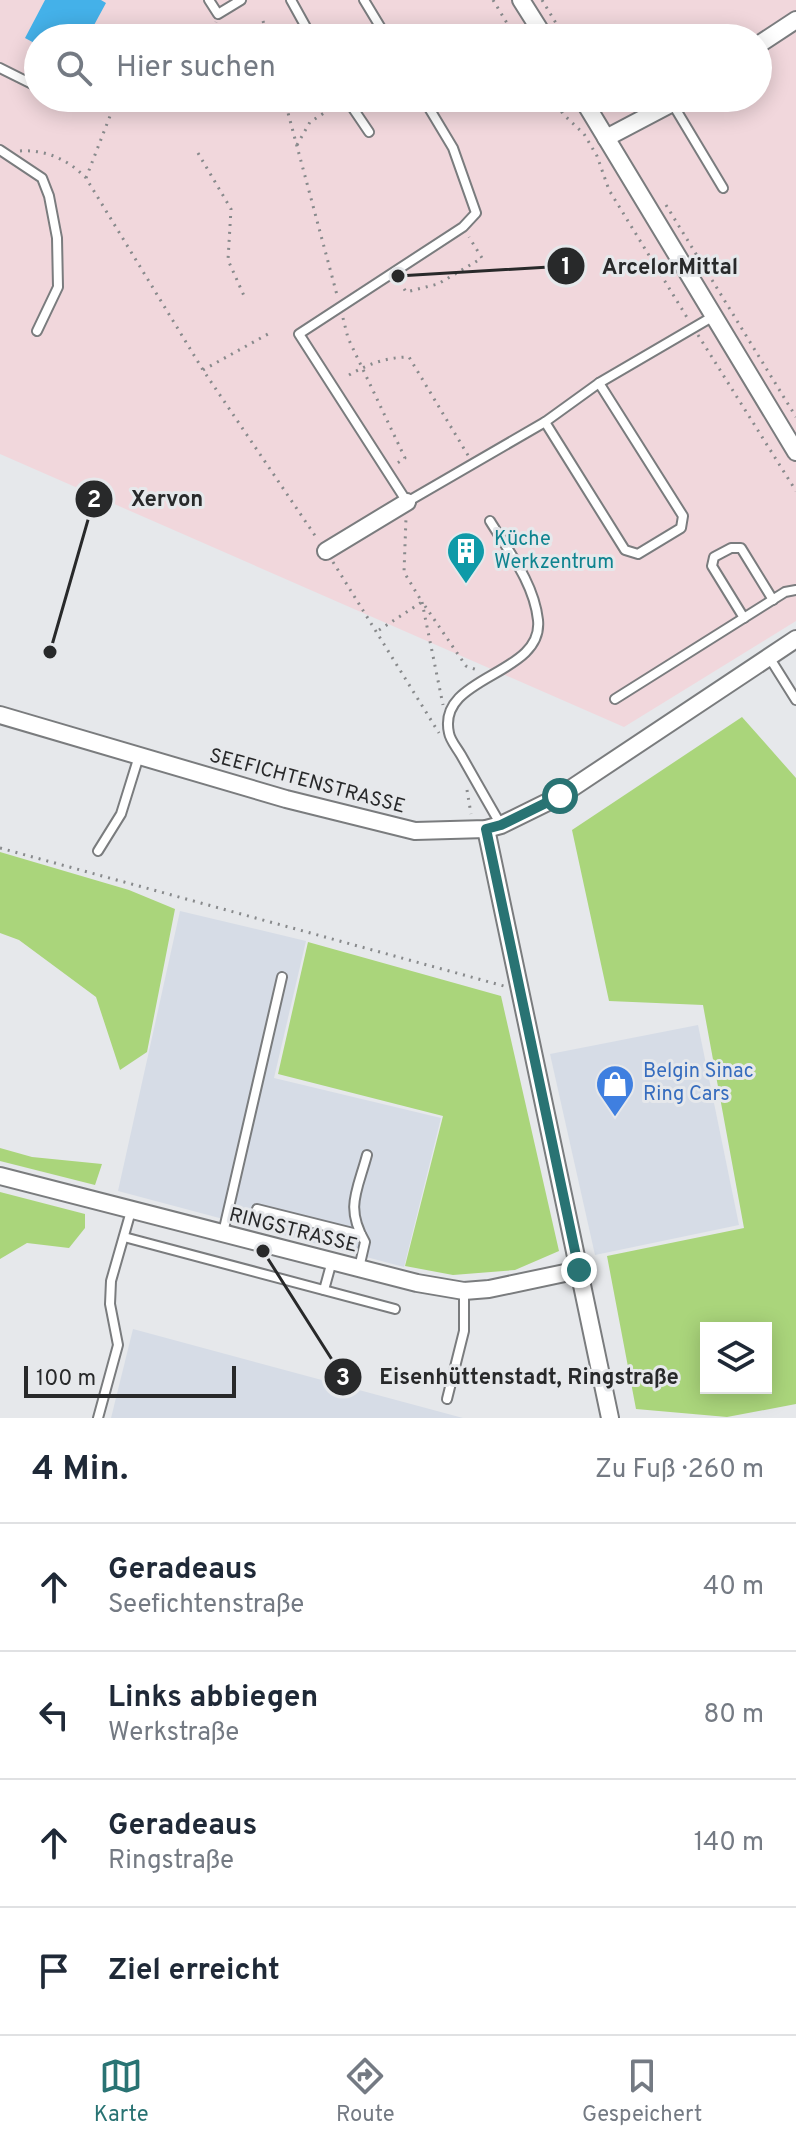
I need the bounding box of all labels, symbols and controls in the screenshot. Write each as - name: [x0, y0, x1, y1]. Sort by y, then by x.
- search box: [24, 24, 772, 112]
- icon: search: [52, 46, 96, 90]
- text: Hier suchen: [116, 50, 276, 87]
- callout: ArcelorMittal: [546, 243, 754, 289]
- text: 1: [561, 253, 571, 283]
- text: ArcelorMittal: [602, 255, 738, 282]
- callout: Xervon: [74, 476, 219, 522]
- text: 2: [87, 486, 101, 516]
- text: Xervon: [131, 487, 203, 514]
- place label: Küche Werkzentrum: [494, 527, 614, 576]
- building icon: Küche Werkzentrum: [445, 530, 487, 585]
- street label: SEEFICHTENSTRASSE: [206, 743, 408, 821]
- route start: [542, 778, 578, 814]
- place label: Belgin Sinac Ring Cars: [643, 1059, 754, 1108]
- shop icon: Belgin Sinac Ring Cars: [594, 1063, 636, 1118]
- street label: RINGSTRASSE: [226, 1202, 360, 1260]
- route end: [561, 1252, 597, 1288]
- map controls: [700, 1322, 772, 1394]
- button: layers: [700, 1322, 772, 1394]
- callout: Eisenhüttenstadt, Ringstraße: [323, 1354, 695, 1400]
- scale bar: [24, 1362, 236, 1398]
- text: 3: [336, 1364, 350, 1394]
- text: Eisenhüttenstadt, Ringstraße: [379, 1365, 679, 1392]
- text: 100 m: [36, 1366, 96, 1393]
- text: 4 Min.: [32, 1449, 128, 1492]
- text: Zu Fuß · 260 m: [595, 1454, 764, 1487]
- text: Geradeaus: [108, 1552, 257, 1589]
- icon: ahead: [32, 1565, 76, 1609]
- text: 40 m: [703, 1571, 764, 1604]
- text: Seefichtenstraße: [108, 1589, 304, 1622]
- text: Links abbiegen: [108, 1680, 318, 1717]
- icon: left: [32, 1693, 76, 1737]
- text: 80 m: [704, 1699, 764, 1732]
- text: Werkstraße: [108, 1717, 239, 1750]
- text: Geradeaus: [108, 1808, 257, 1845]
- icon: ahead: [32, 1821, 76, 1865]
- text: 140 m: [694, 1827, 764, 1860]
- text: Ringstraße: [108, 1845, 234, 1878]
- icon: arrive: [32, 1949, 76, 1993]
- text: Ziel erreicht: [108, 1953, 280, 1990]
- tab: Karte: [94, 2054, 149, 2129]
- tab: Route: [336, 2054, 395, 2129]
- tab: Gespeichert: [582, 2054, 702, 2129]

